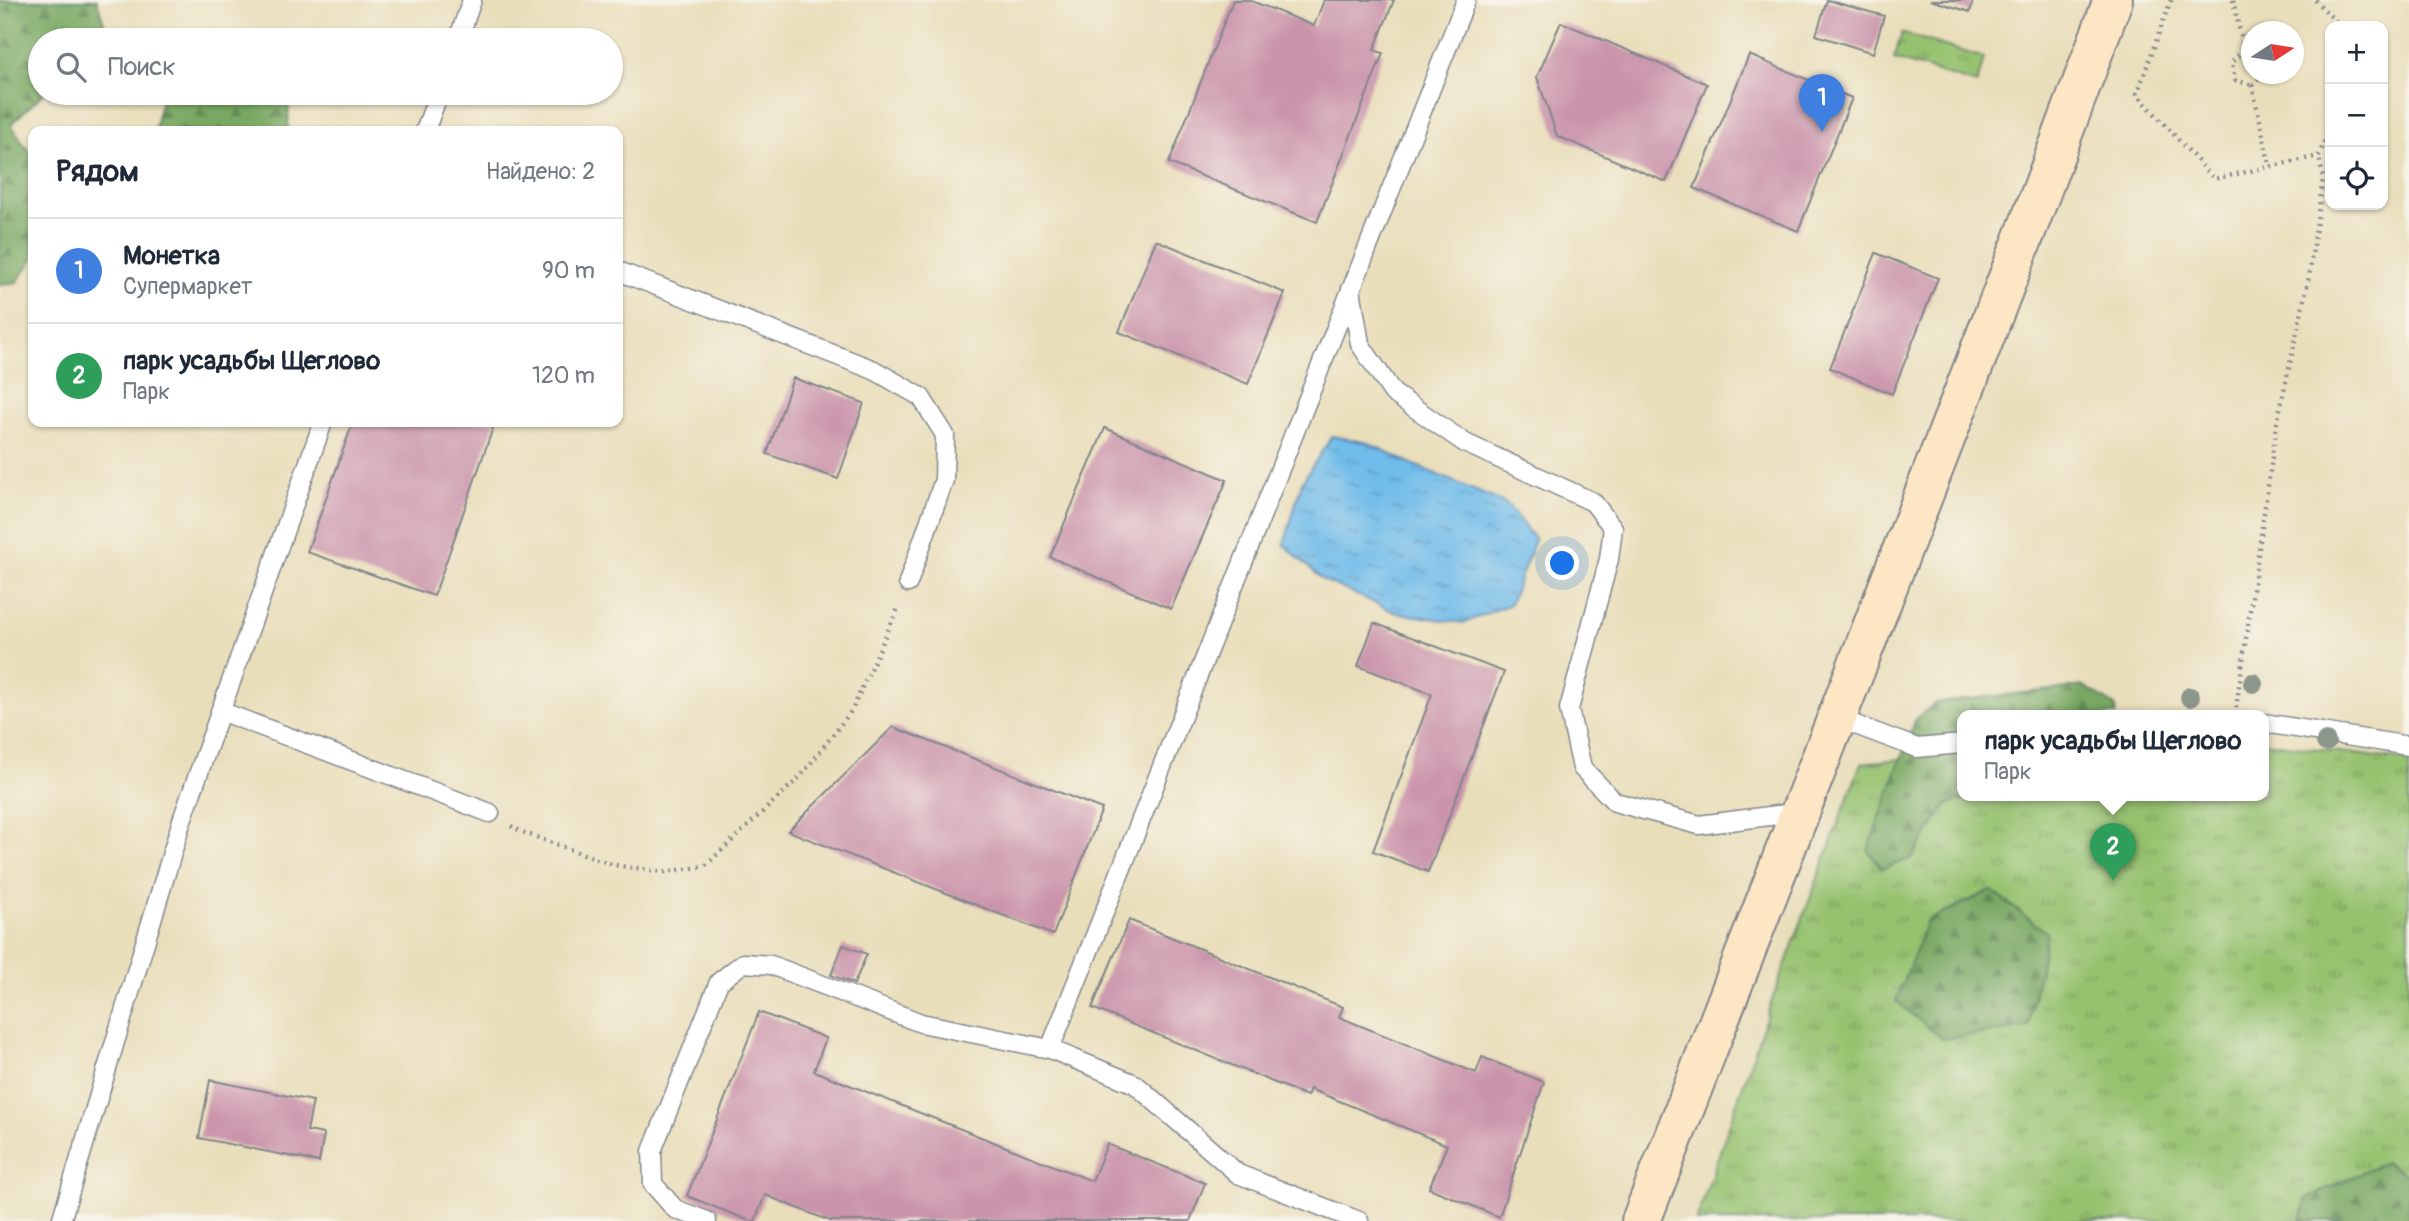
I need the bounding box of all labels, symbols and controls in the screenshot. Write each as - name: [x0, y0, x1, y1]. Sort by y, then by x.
- north arrow: [2241, 21, 2304, 84]
- map controls: [2325, 21, 2388, 210]
- button: +: [2325, 21, 2388, 84]
- search box: [28, 28, 623, 105]
- icon: search: [52, 48, 90, 86]
- text: Поиск: [108, 51, 176, 83]
- pin: 1: [1799, 74, 1845, 132]
- button: −: [2325, 84, 2388, 147]
- button: locate: [2325, 147, 2388, 210]
- text: Рядом: [56, 153, 139, 190]
- text: Найдено: 2: [486, 157, 595, 186]
- text: Монетка: [123, 240, 220, 272]
- text: 1: [75, 256, 84, 285]
- text: 90 m: [542, 256, 595, 285]
- text: Супермаркет: [123, 272, 252, 301]
- text: парк усадьбы Щеглово: [123, 345, 380, 377]
- text: 2: [73, 361, 85, 390]
- text: 120 m: [532, 361, 595, 390]
- text: Парк: [123, 377, 170, 406]
- your location: [1545, 546, 1579, 580]
- popup: [1957, 710, 2269, 801]
- text: парк усадьбы Щеглово: [1984, 725, 2242, 757]
- text: Парк: [1984, 757, 2032, 786]
- pin: 2: [2090, 823, 2136, 881]

